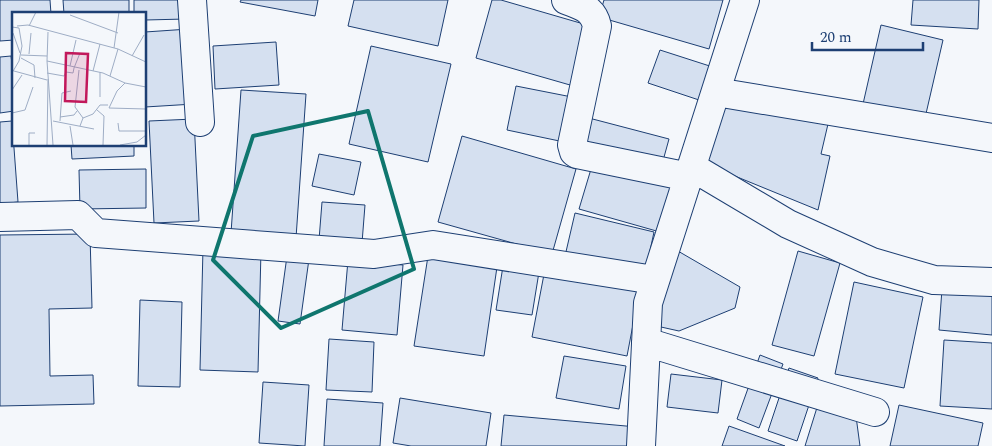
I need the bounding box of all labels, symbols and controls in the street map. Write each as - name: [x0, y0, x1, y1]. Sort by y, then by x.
- inset map: [12, 12, 146, 146]
- scale bar: [812, 20, 923, 52]
- text: 20 m: [820, 26, 852, 49]

